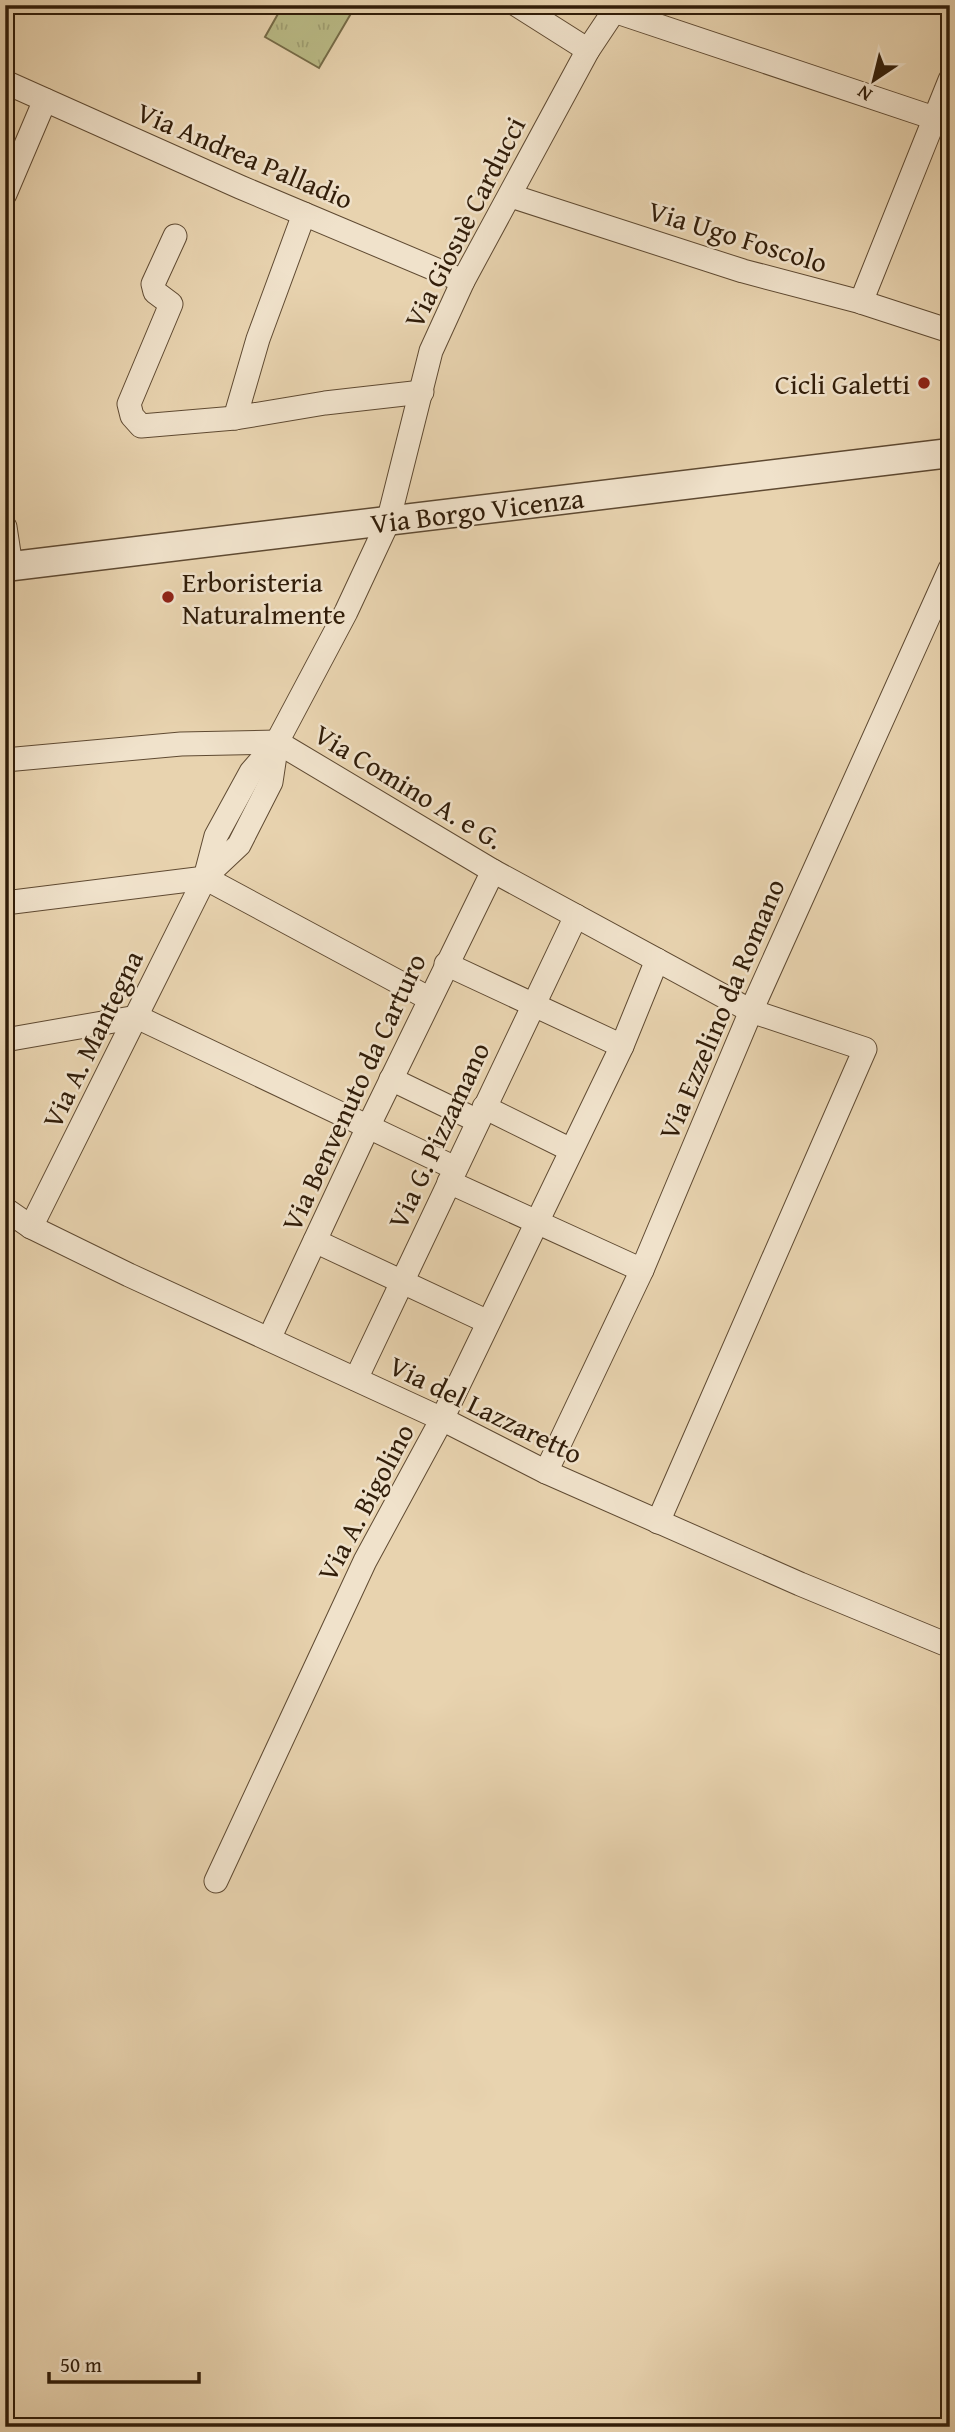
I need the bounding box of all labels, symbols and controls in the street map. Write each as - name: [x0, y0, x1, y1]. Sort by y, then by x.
- north arrow: [839, 46, 909, 116]
- text: N: [851, 79, 877, 109]
- street label: Via Andrea Palladio: [131, 91, 359, 219]
- street label: Via Giosuè Carducci: [393, 109, 535, 335]
- street label: Via Ugo Foscolo: [643, 189, 833, 283]
- place label: Cicli Galetti: [775, 363, 910, 404]
- marker: Cicli Galetti: [916, 375, 932, 391]
- street label: Via Borgo Vicenza: [368, 476, 587, 543]
- place label: Erboristeria Naturalmente: [182, 561, 346, 634]
- marker: Erboristeria Naturalmente: [160, 589, 176, 605]
- street label: Via Comino A. e G.: [306, 713, 512, 859]
- street label: Via Ezzelino da Romano: [647, 872, 795, 1146]
- street label: Via A. Mantegna: [31, 942, 153, 1135]
- street label: Via Benvenuto da Carturo: [270, 946, 436, 1238]
- street label: Via G. Pizzamano: [377, 1035, 499, 1235]
- street label: Via del Lazzaretto: [382, 1344, 590, 1474]
- street label: Via A. Bigolino: [306, 1416, 424, 1588]
- scale bar: [49, 2341, 200, 2385]
- text: 50 m: [60, 2349, 102, 2380]

